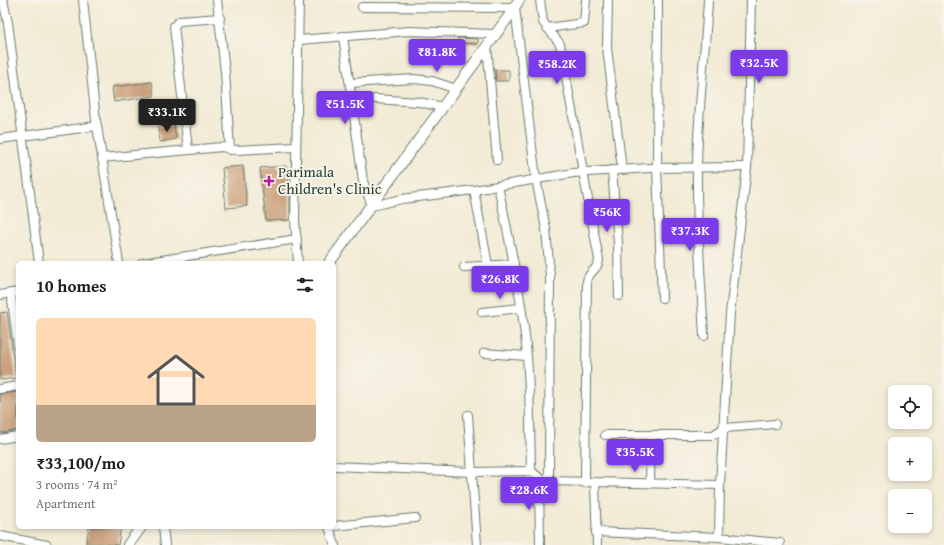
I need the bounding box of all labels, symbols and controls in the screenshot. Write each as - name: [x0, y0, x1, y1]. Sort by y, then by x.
- pin: ₹81.8K: [404, 39, 470, 73]
- text: ₹81.8K: [418, 42, 456, 61]
- pin: ₹32.5K: [726, 50, 792, 84]
- pin: ₹58.2K: [524, 51, 590, 85]
- text: ₹32.5K: [740, 53, 778, 72]
- text: ₹58.2K: [538, 54, 576, 73]
- pin: ₹51.5K: [312, 91, 378, 125]
- text: ₹51.5K: [326, 94, 364, 113]
- pin: ₹33.1K: [134, 99, 200, 133]
- text: ₹33.1K: [148, 102, 186, 121]
- place label: Parimala Children's Clinic: [278, 161, 382, 199]
- marker: Parimala Children's Clinic: [263, 175, 275, 187]
- pin: ₹56K: [583, 199, 631, 233]
- text: ₹56K: [593, 202, 621, 221]
- pin: ₹37.3K: [657, 218, 723, 252]
- text: ₹37.3K: [671, 221, 709, 240]
- pin: ₹26.8K: [467, 266, 533, 300]
- text: ₹26.8K: [481, 269, 519, 288]
- text: 10 homes: [36, 273, 107, 298]
- icon: filters: [294, 274, 316, 296]
- icon: home: [140, 344, 212, 416]
- map controls: [888, 385, 932, 533]
- button: locate: [888, 385, 932, 429]
- button: +: [888, 437, 932, 481]
- pin: ₹35.5K: [602, 439, 668, 473]
- text: ₹35.5K: [616, 442, 654, 461]
- text: ₹33,100/mo: [36, 450, 125, 475]
- text: 3 rooms · 74 m²: [36, 475, 118, 494]
- pin: ₹28.6K: [496, 477, 562, 511]
- text: ₹28.6K: [510, 480, 548, 499]
- button: −: [888, 489, 932, 533]
- text: Apartment: [36, 494, 96, 513]

